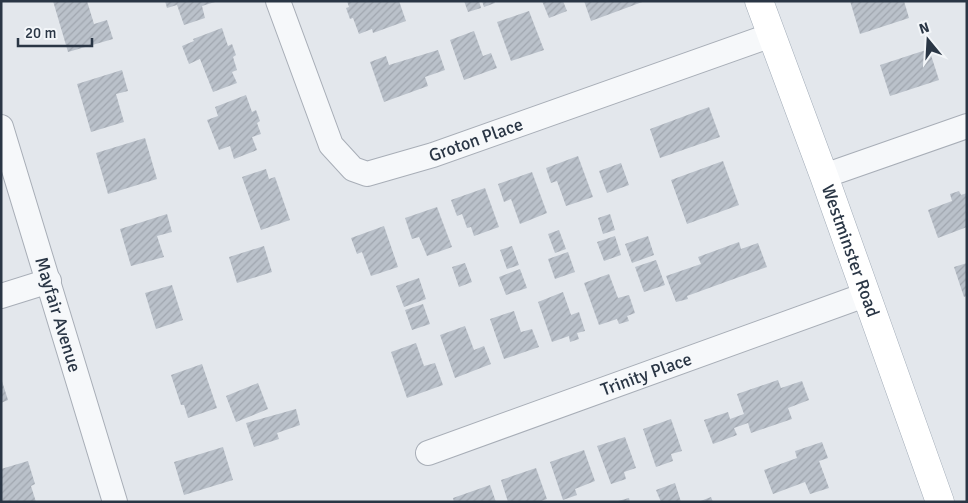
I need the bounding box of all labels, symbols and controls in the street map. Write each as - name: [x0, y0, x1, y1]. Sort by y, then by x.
- scale bar: [18, 15, 91, 47]
- north arrow: [903, 15, 953, 65]
- text: N: [917, 19, 931, 38]
- text: 20 m: [25, 24, 56, 42]
- street label: Groton Place: [426, 113, 526, 167]
- street label: Westminster Road: [817, 182, 884, 320]
- street label: Mayfair Avenue: [30, 254, 86, 375]
- street label: Trinity Place: [598, 348, 695, 401]

